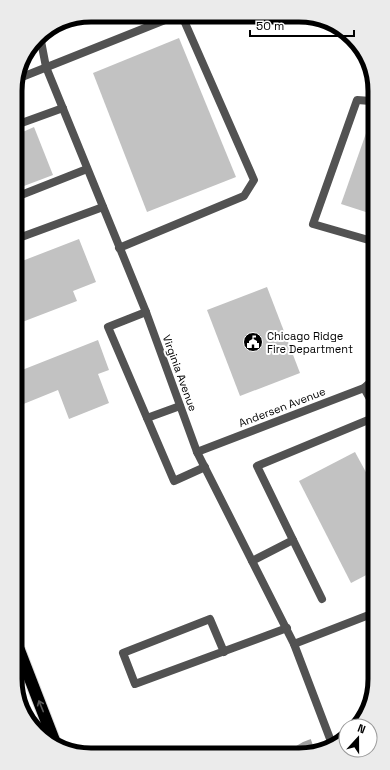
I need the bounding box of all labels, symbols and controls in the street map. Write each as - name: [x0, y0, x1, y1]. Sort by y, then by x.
- scale bar: [250, 12, 354, 38]
- text: 50 m: [256, 18, 284, 34]
- place label: Chicago Ridge Fire Department: [267, 329, 353, 356]
- public building icon: Chicago Ridge Fire Department: [242, 331, 264, 353]
- street label: Virginia Avenue: [160, 333, 200, 413]
- street label: Andersen Avenue: [237, 384, 327, 430]
- one-way arrow: [37, 701, 44, 713]
- north arrow: [338, 718, 378, 758]
- text: N: [356, 721, 368, 737]

